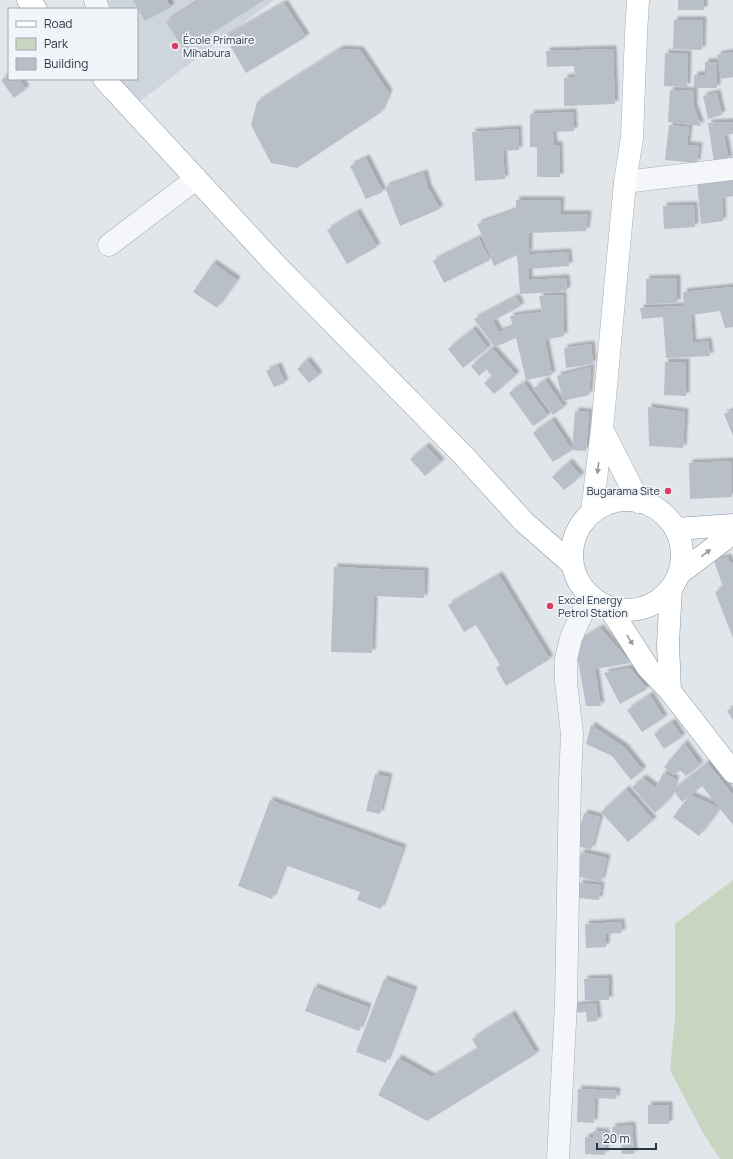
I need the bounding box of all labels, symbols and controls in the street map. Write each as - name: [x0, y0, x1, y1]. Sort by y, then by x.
- legend: [8, 8, 138, 80]
- text: Road: [44, 15, 72, 32]
- place label: École Primaire Mihabura: [183, 32, 255, 60]
- text: Park: [44, 35, 69, 52]
- marker: École Primaire Mihabura: [170, 41, 180, 51]
- text: Building: [44, 55, 88, 72]
- one-way arrow: [594, 462, 601, 474]
- place label: Bugarama Site: [587, 483, 661, 498]
- marker: Bugarama Site: [663, 486, 673, 496]
- one-way arrow: [700, 549, 711, 558]
- place label: Excel Energy Petrol Station: [558, 592, 628, 620]
- marker: Excel Energy Petrol Station: [545, 601, 555, 611]
- one-way arrow: [626, 635, 634, 646]
- scale bar: [597, 1125, 656, 1151]
- text: 20 m: [603, 1130, 630, 1147]

